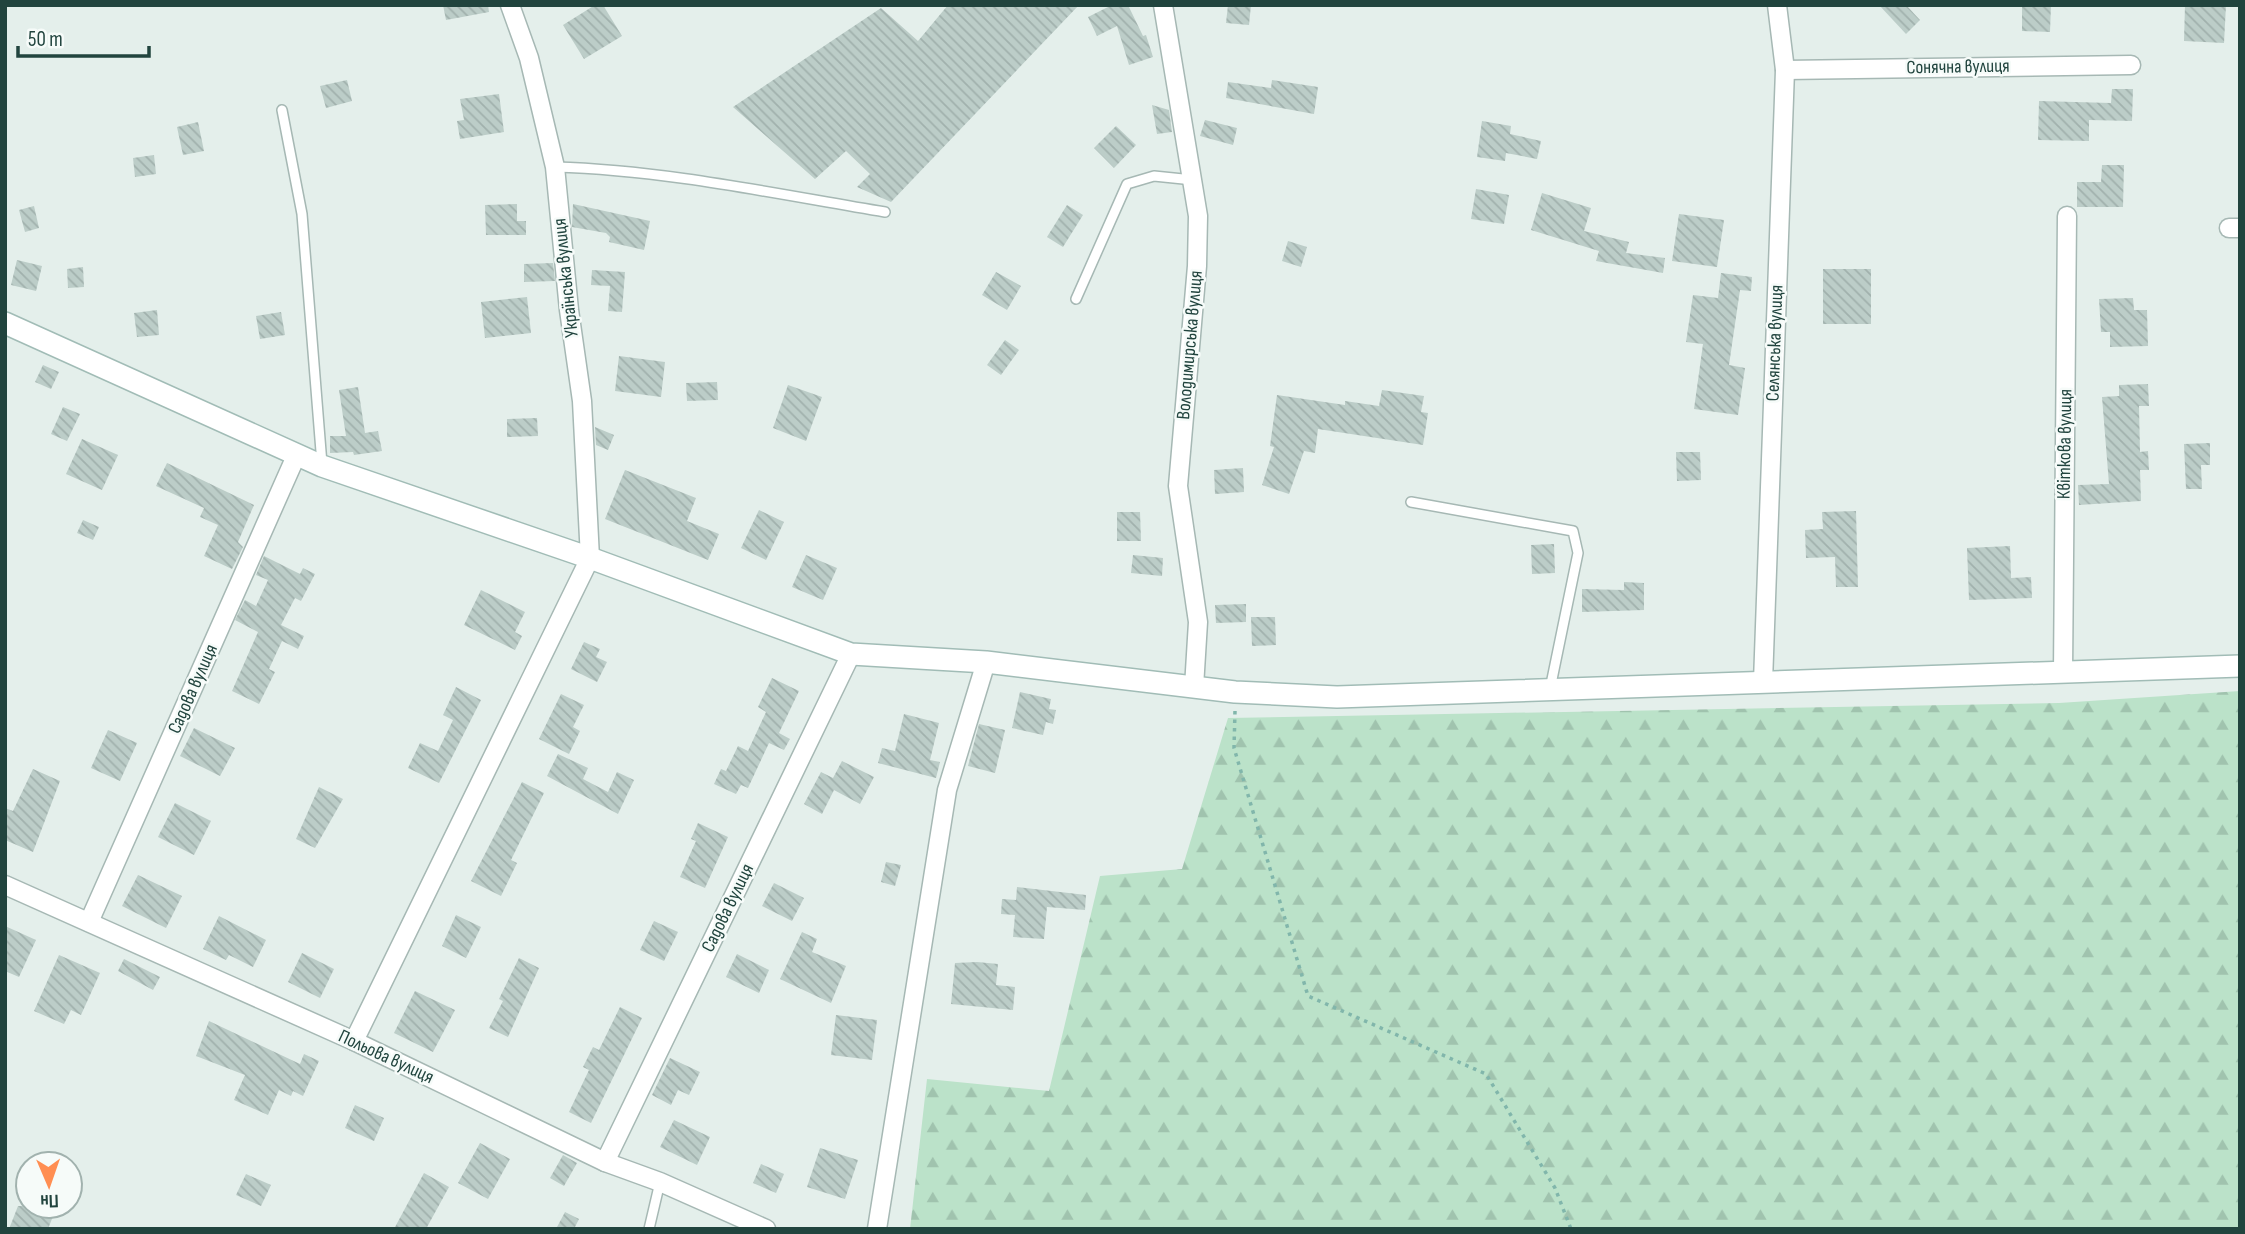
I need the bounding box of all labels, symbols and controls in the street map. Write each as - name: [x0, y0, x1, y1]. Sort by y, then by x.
- scale bar: [18, 14, 149, 58]
- text: 50 m: [28, 27, 63, 52]
- street label: Сонячна вулиця: [1906, 55, 2010, 79]
- street label: Українська вулиця: [548, 217, 584, 339]
- street label: Володимирська вулиця: [1172, 270, 1208, 420]
- street label: Селянська вулиця: [1761, 284, 1789, 402]
- street label: Квіткова вулиця: [2053, 389, 2077, 499]
- street label: Садова вулиця: [163, 641, 223, 737]
- street label: Садова вулиця: [697, 860, 759, 956]
- street label: Польова вулиця: [335, 1025, 437, 1089]
- north arrow: [14, 1150, 84, 1220]
- text: Пн: [40, 1189, 59, 1212]

